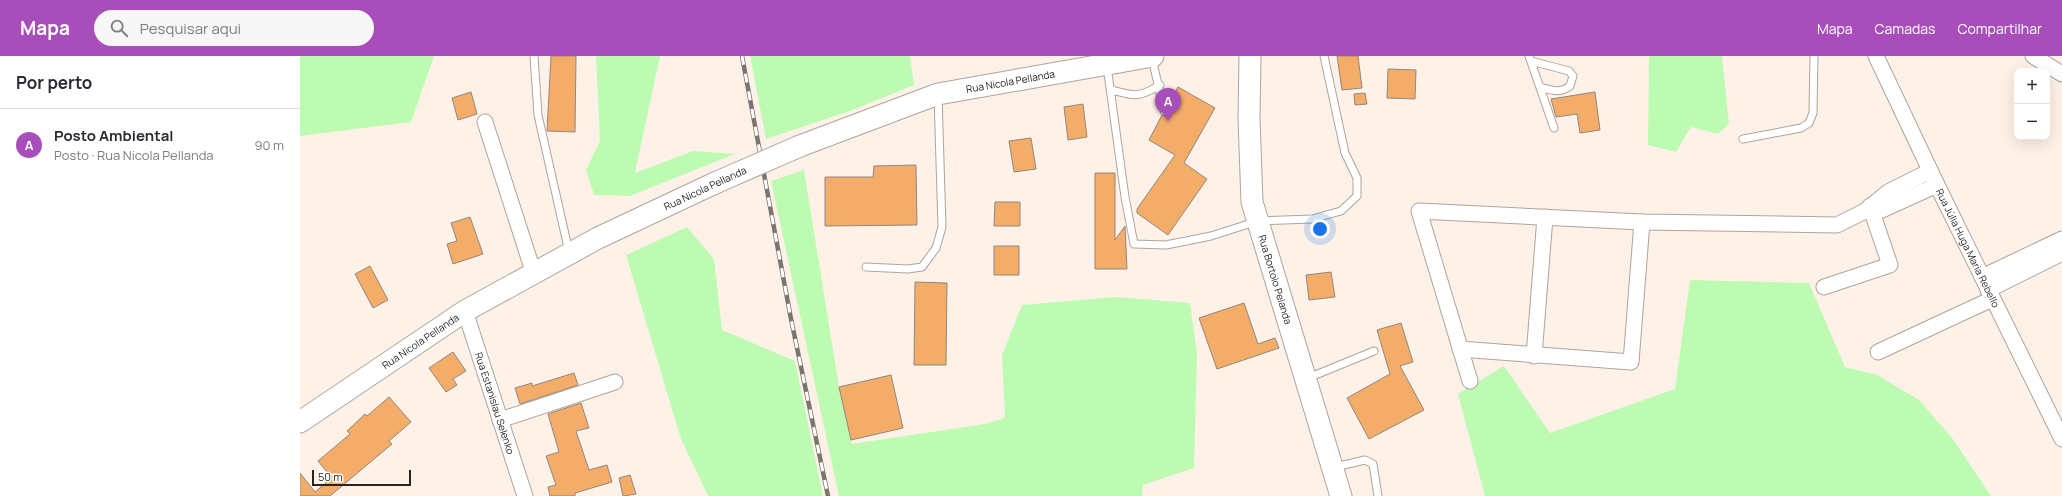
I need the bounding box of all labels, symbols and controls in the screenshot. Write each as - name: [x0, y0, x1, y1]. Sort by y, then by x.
- search box: [94, 10, 374, 46]
- text: Mapa: [20, 15, 70, 41]
- icon: search: [108, 17, 130, 39]
- text: Pesquisar aqui: [140, 18, 241, 39]
- text: Mapa: [1817, 19, 1853, 38]
- text: Camadas: [1875, 19, 1935, 38]
- text: Compartilhar: [1957, 19, 2042, 38]
- street label: Rua Nicola Pellanda: [965, 66, 1056, 96]
- map controls: [2014, 68, 2050, 140]
- button: +: [2014, 68, 2050, 104]
- text: Por perto: [16, 71, 92, 94]
- pin: A: [1155, 88, 1181, 121]
- button: −: [2014, 104, 2050, 140]
- text: Posto Ambiental: [54, 125, 174, 146]
- text: A: [25, 136, 33, 154]
- text: 90 m: [254, 136, 284, 154]
- text: Posto · Rua Nicola Pellanda: [54, 146, 214, 164]
- street label: Rua Nicola Pellanda: [661, 163, 749, 213]
- street label: Rua Júlia Huga Maria Rebello: [1933, 186, 2003, 310]
- your location: [1310, 219, 1330, 239]
- street label: Rua Bortolo Pelanda: [1255, 233, 1296, 326]
- street label: Rua Nicola Pellanda: [379, 310, 461, 372]
- street label: Rua Estanislau Selenko: [472, 350, 518, 456]
- scale bar: [312, 468, 411, 487]
- text: 50 m: [318, 469, 343, 484]

